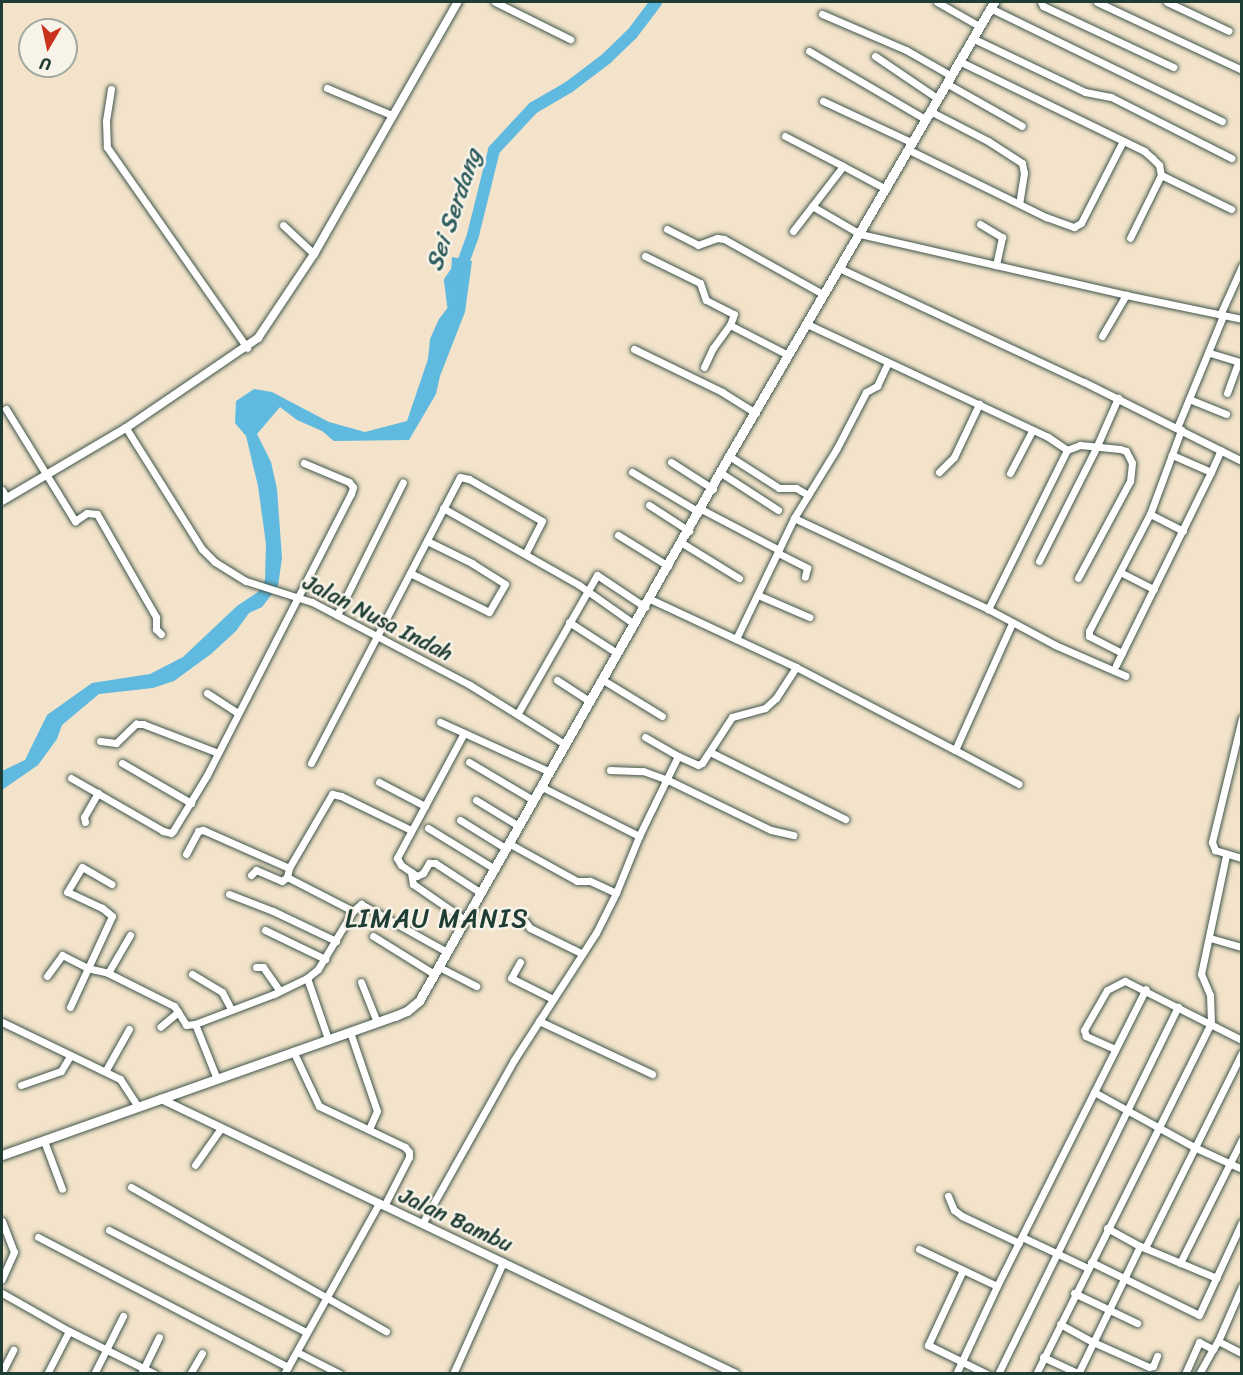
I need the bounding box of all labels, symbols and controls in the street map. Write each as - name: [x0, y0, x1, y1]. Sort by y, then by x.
- north arrow: [18, 18, 78, 78]
- text: U: [38, 49, 53, 79]
- water label: Sei Serdang: [420, 145, 488, 275]
- street label: Jalan Nusa Indah: [299, 569, 457, 667]
- district label: LIMAU MANIS: [347, 903, 527, 935]
- street label: Jalan Bambu: [395, 1182, 517, 1258]

